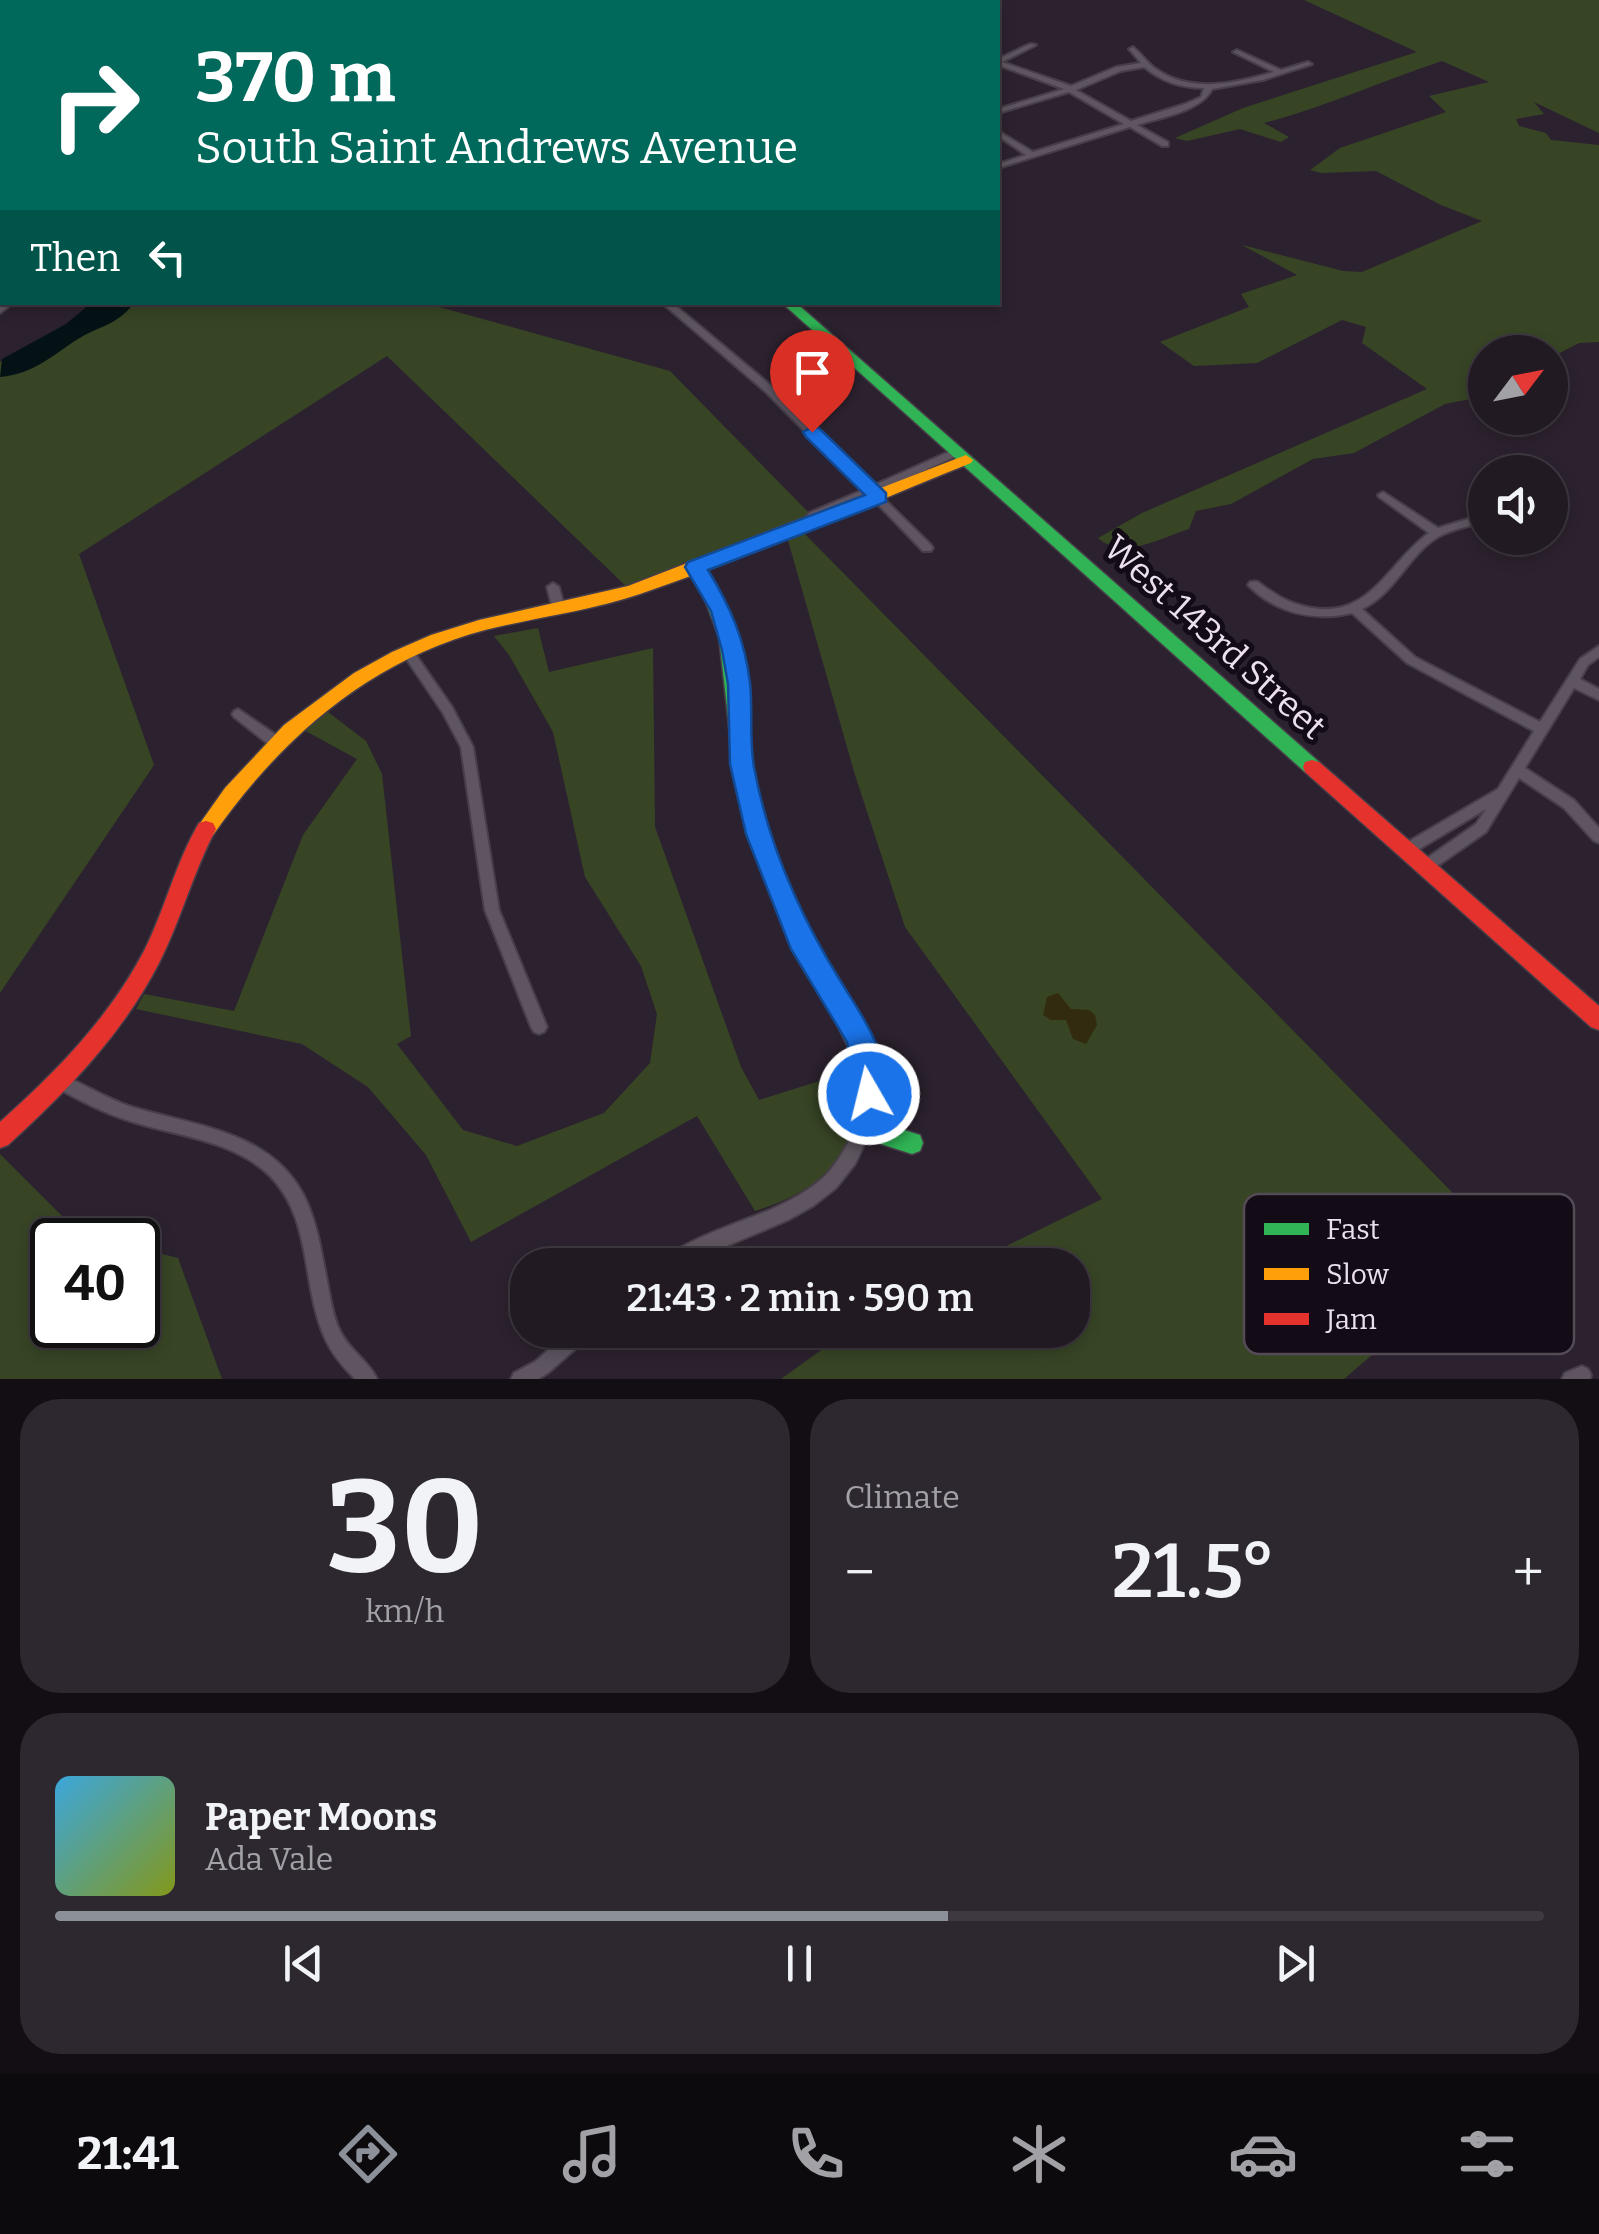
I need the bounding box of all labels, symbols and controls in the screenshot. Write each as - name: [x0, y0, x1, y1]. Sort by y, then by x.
- text: 370 m: [195, 36, 396, 120]
- icon: right: [30, 40, 160, 170]
- text: South Saint Andrews Avenue: [195, 121, 798, 175]
- icon: left: [140, 230, 195, 285]
- text: Then: [30, 235, 120, 281]
- pin: [770, 330, 855, 433]
- north arrow: [1468, 335, 1568, 435]
- map controls: [1468, 335, 1568, 555]
- icon: arrive: [785, 345, 840, 400]
- button: sound: [1468, 455, 1568, 555]
- street label: West 143rd Street: [1095, 526, 1335, 748]
- position arrow: [817, 1042, 921, 1146]
- legend: [1244, 1194, 1574, 1354]
- text: Fast: [1326, 1213, 1380, 1246]
- speed limit sign: 40: [30, 1218, 160, 1348]
- text: Slow: [1326, 1258, 1389, 1291]
- text: 21:43 · 2 min · 590 m: [627, 1275, 973, 1321]
- text: Jam: [1325, 1303, 1377, 1336]
- text: 30: [326, 1449, 483, 1605]
- text: Climate: [845, 1478, 960, 1516]
- text: 21.5°: [1112, 1527, 1276, 1617]
- text: −: [845, 1540, 875, 1606]
- text: +: [1513, 1540, 1544, 1606]
- text: km/h: [365, 1592, 444, 1630]
- text: Paper Moons: [205, 1794, 437, 1840]
- text: Ada Vale: [205, 1840, 333, 1878]
- icon: previous: [276, 1936, 331, 1991]
- icon: pause: [772, 1936, 827, 1991]
- icon: next: [1268, 1936, 1323, 1991]
- icon: directions: [333, 2119, 403, 2189]
- icon: music: [557, 2119, 627, 2189]
- icon: phone: [781, 2119, 851, 2189]
- icon: climate: [1004, 2119, 1074, 2189]
- icon: car: [1228, 2119, 1298, 2189]
- icon: filters: [1452, 2119, 1522, 2189]
- text: 21:41: [77, 2127, 179, 2181]

